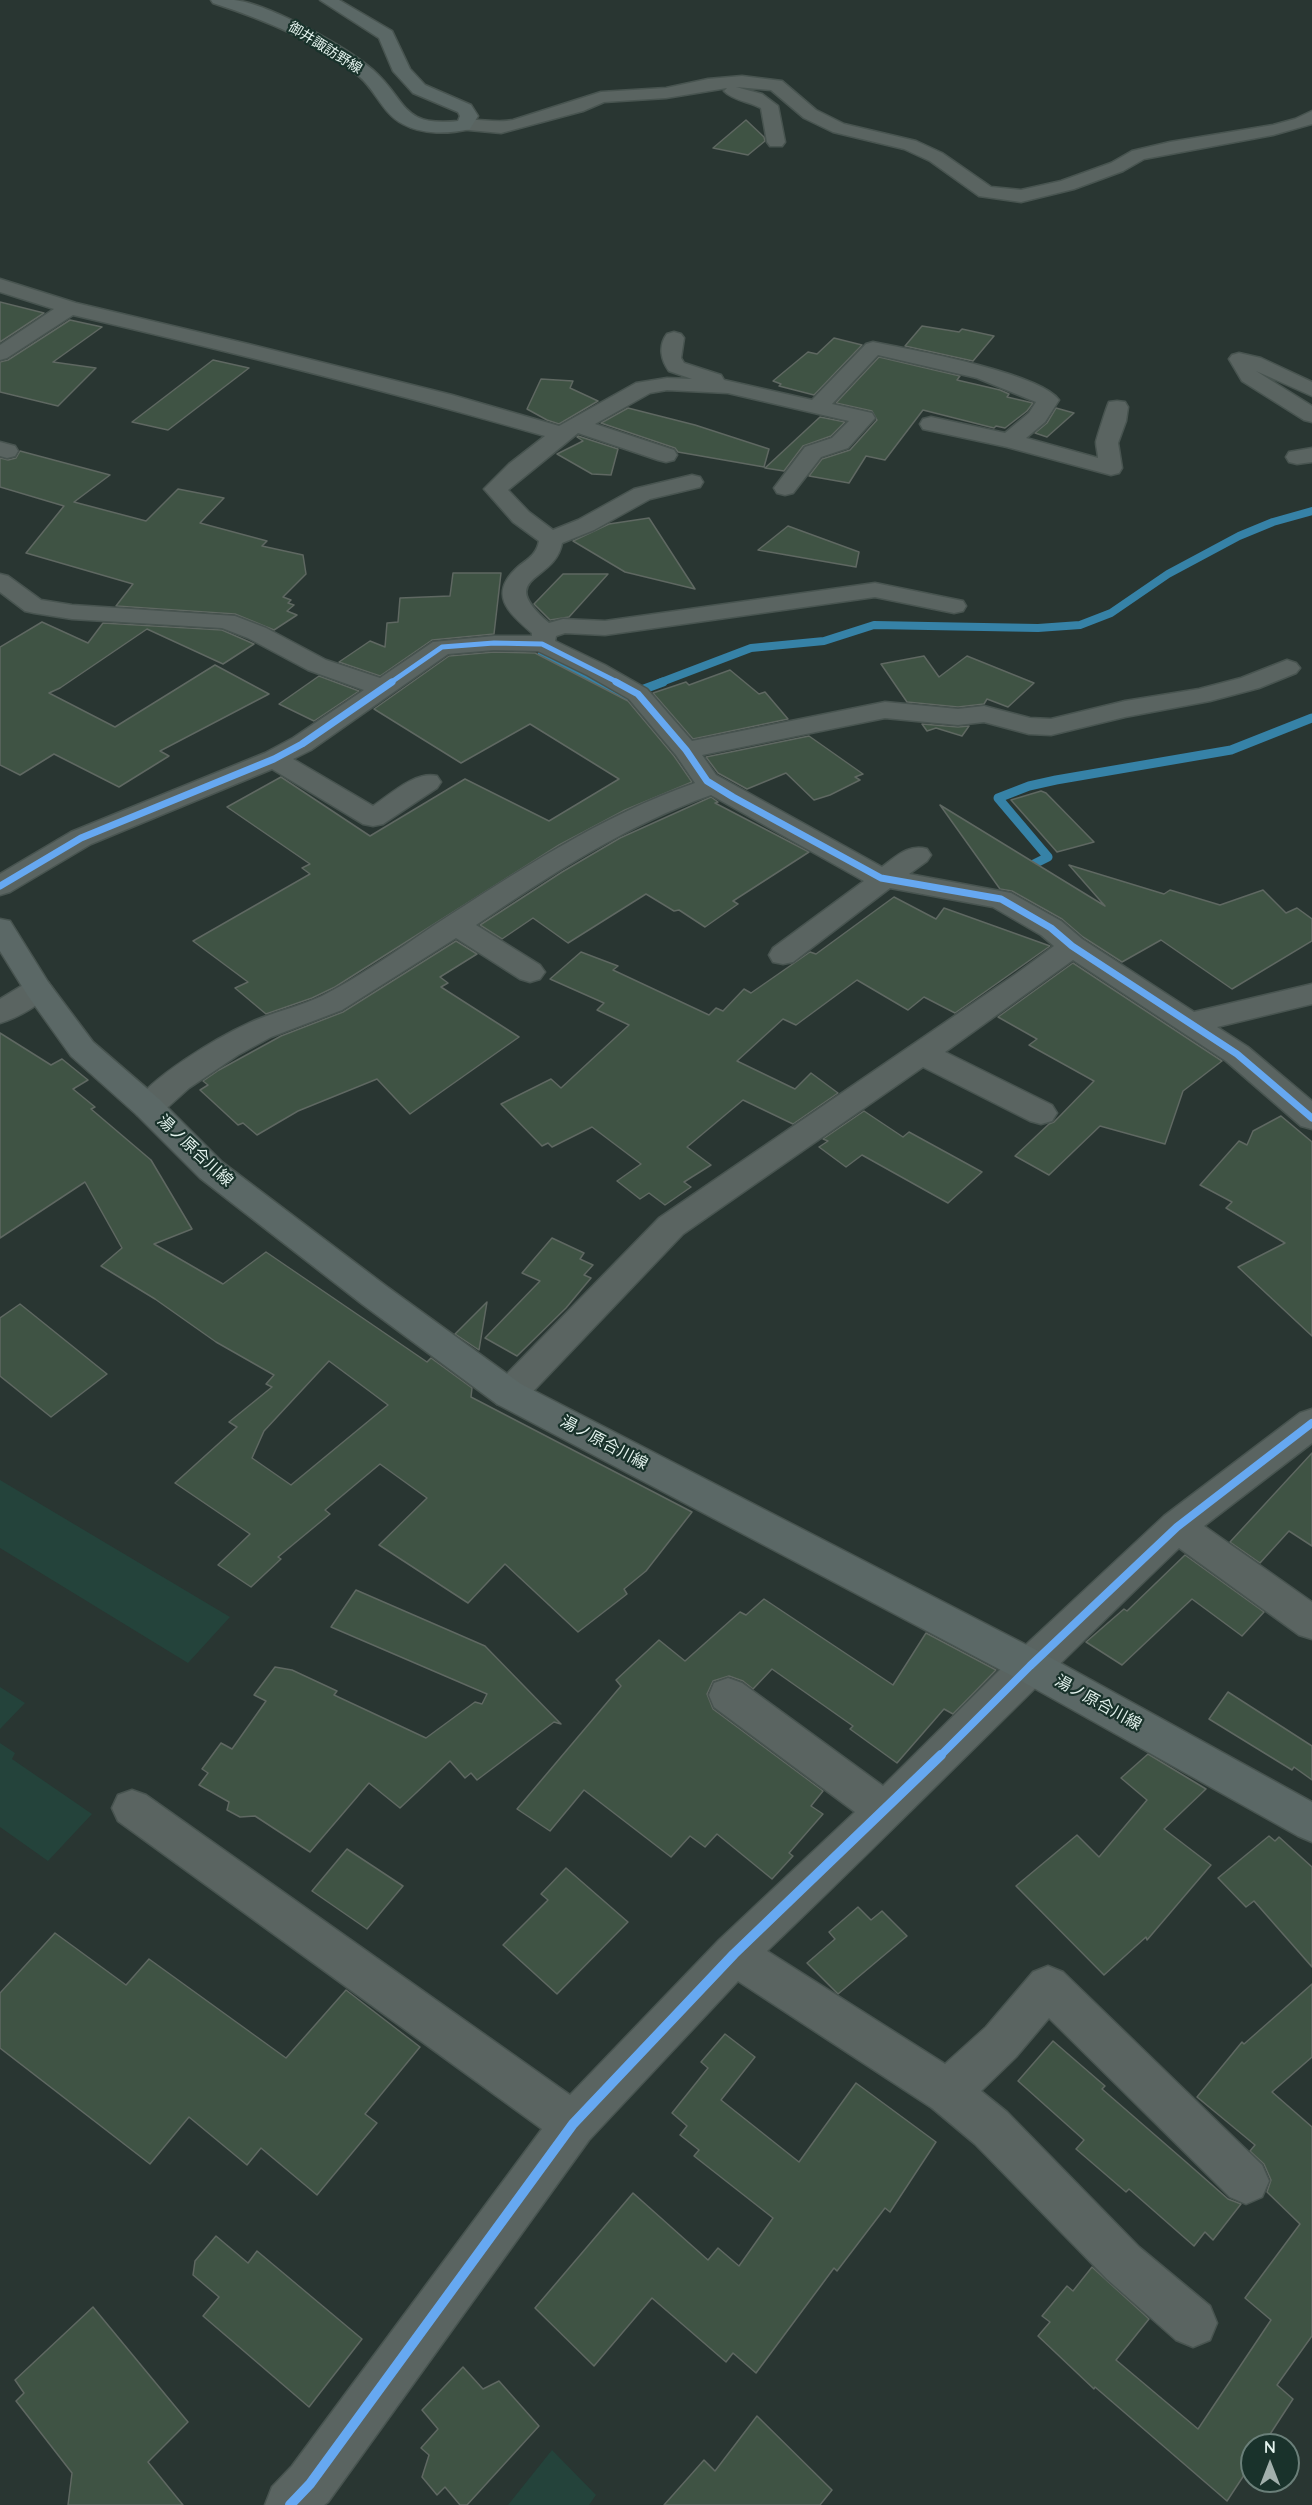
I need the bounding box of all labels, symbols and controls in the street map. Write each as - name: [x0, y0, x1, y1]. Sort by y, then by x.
- street label: 御井諏訪野線: [285, 19, 365, 77]
- street label: 湯ノ原合川線: [153, 1111, 237, 1191]
- street label: 湯ノ原合川線: [557, 1412, 651, 1474]
- street label: 湯ノ原合川線: [1051, 1671, 1145, 1735]
- north arrow: [1240, 2433, 1300, 2493]
- text: N: [1264, 2437, 1276, 2457]

